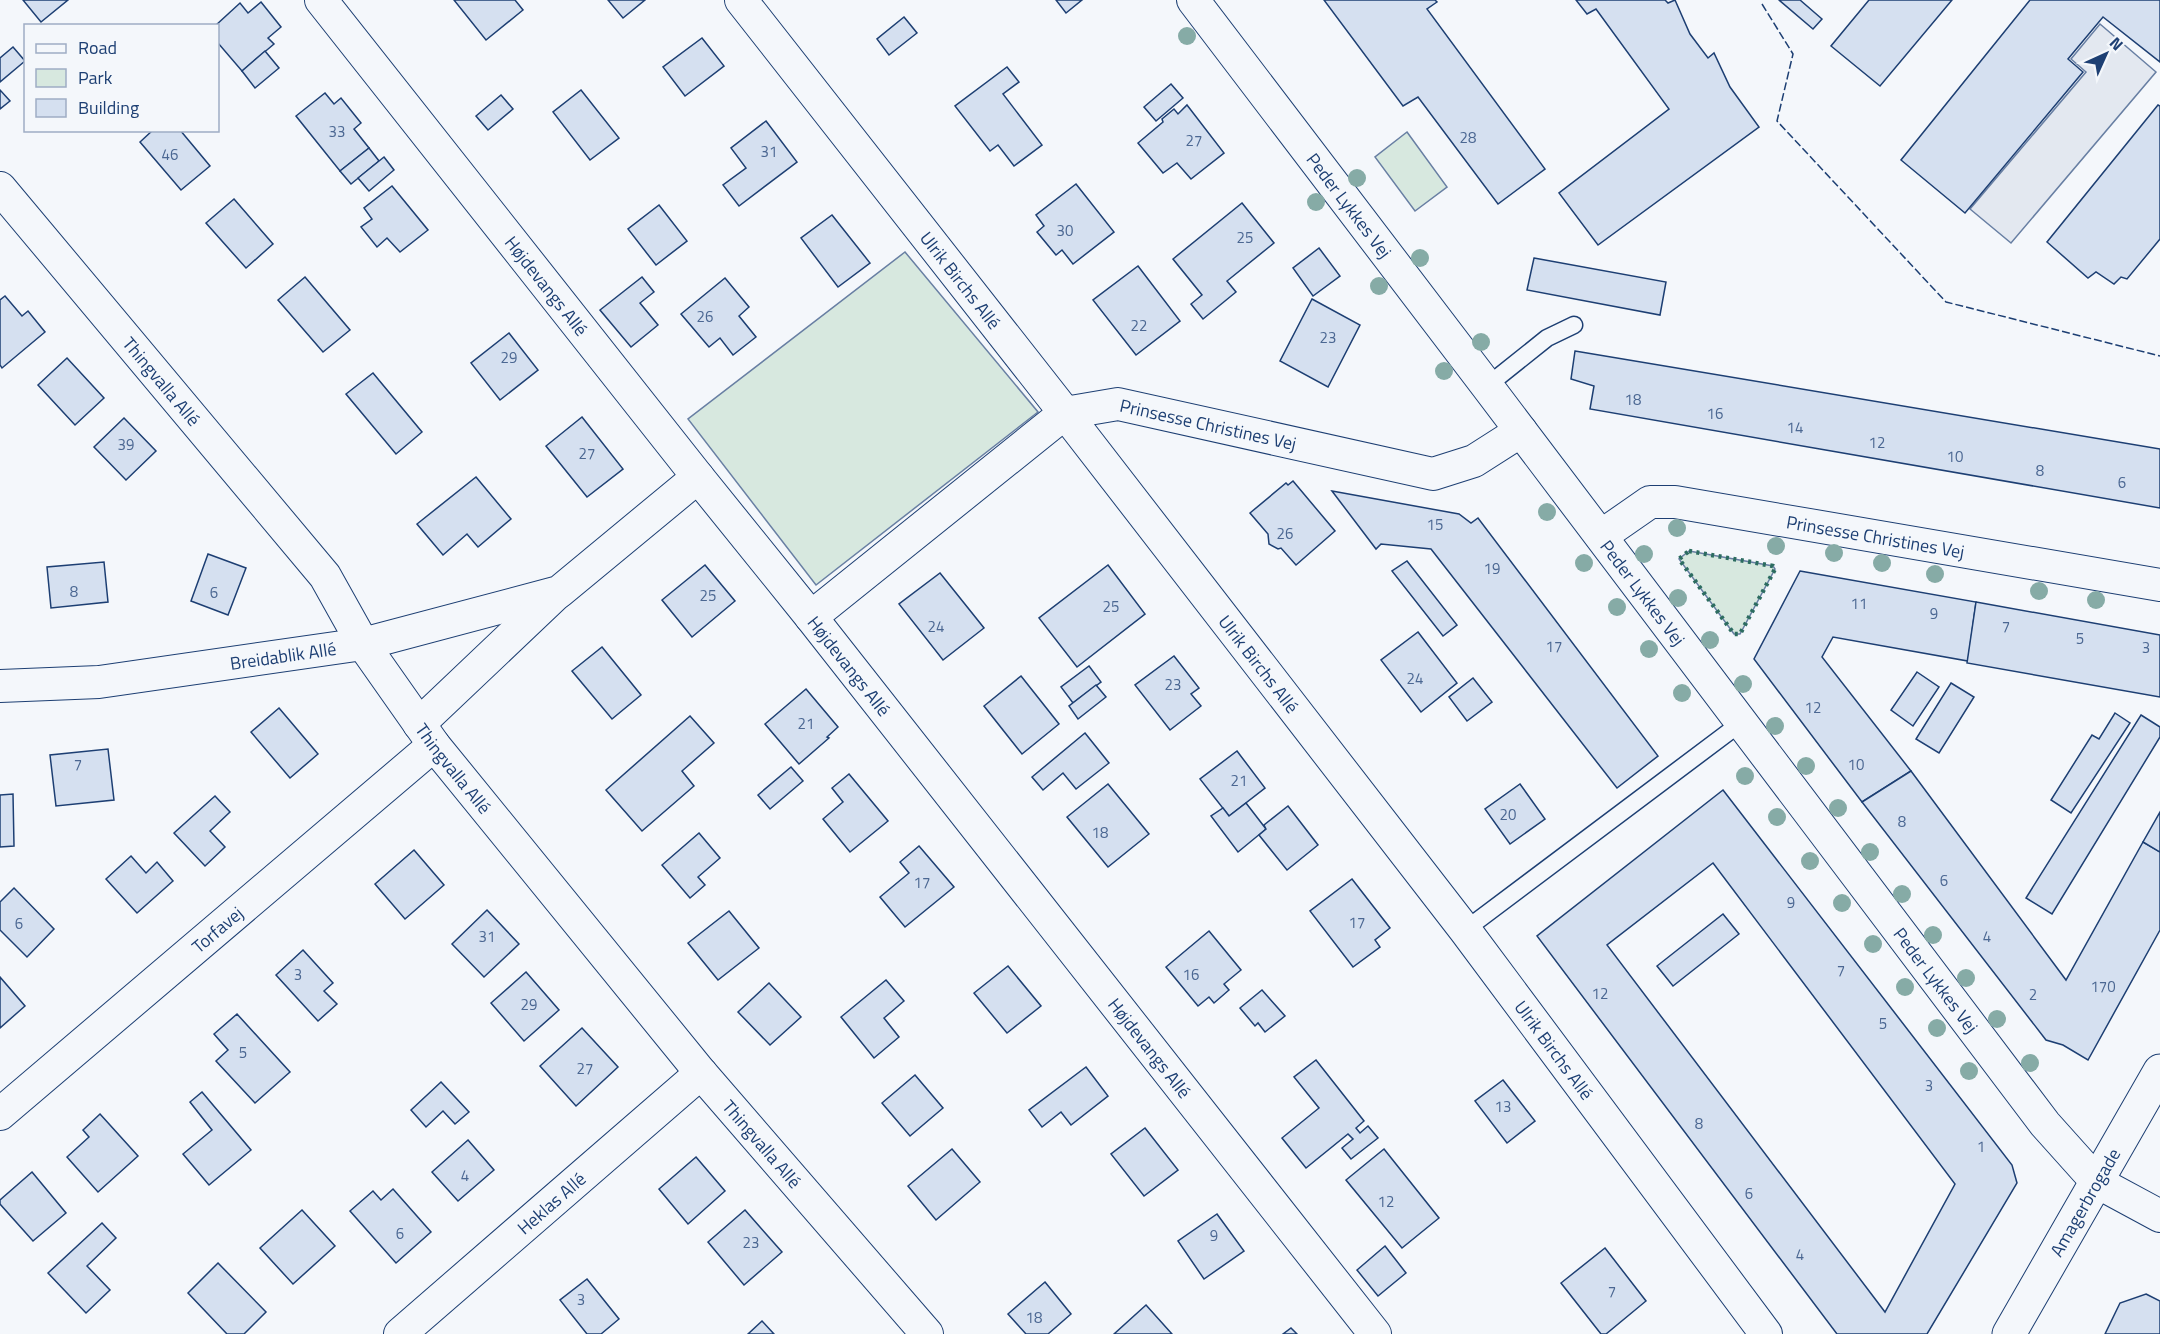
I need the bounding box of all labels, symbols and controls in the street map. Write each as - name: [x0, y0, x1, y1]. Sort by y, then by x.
- legend: [24, 24, 219, 132]
- north arrow: [2076, 24, 2136, 84]
- text: N: [2104, 31, 2129, 56]
- text: Road: [78, 34, 117, 61]
- text: Park: [78, 64, 113, 91]
- text: Building: [78, 94, 139, 121]
- house number: 33: [329, 120, 345, 143]
- house number: 28: [1460, 126, 1476, 149]
- house number: 27: [1186, 129, 1202, 152]
- house number: 31: [761, 140, 777, 163]
- house number: 46: [162, 143, 178, 166]
- street label: Peder Lykkes Vej: [1300, 147, 1398, 264]
- house number: 30: [1057, 219, 1073, 242]
- street label: Ulrik Birchs Allé: [914, 225, 1008, 335]
- house number: 25: [1237, 226, 1253, 249]
- street label: Højdevangs Allé: [499, 230, 595, 341]
- house number: 26: [697, 305, 713, 328]
- house number: 22: [1131, 314, 1147, 337]
- house number: 23: [1320, 326, 1336, 349]
- street label: Thingvalla Allé: [116, 331, 207, 432]
- house number: 29: [501, 346, 517, 369]
- house number: 18: [1625, 388, 1641, 411]
- street label: Prinsesse Christines Vej: [1117, 391, 1299, 457]
- house number: 16: [1707, 402, 1723, 425]
- house number: 14: [1787, 416, 1803, 439]
- house number: 12: [1869, 431, 1885, 454]
- house number: 39: [118, 433, 134, 456]
- house number: 27: [579, 442, 595, 465]
- house number: 10: [1947, 445, 1963, 468]
- house number: 8: [2036, 459, 2044, 482]
- house number: 6: [2118, 471, 2126, 494]
- street label: Prinsesse Christines Vej: [1784, 508, 1967, 565]
- house number: 15: [1427, 513, 1443, 536]
- house number: 26: [1277, 522, 1293, 545]
- street label: Peder Lykkes Vej: [1594, 534, 1692, 651]
- house number: 19: [1484, 557, 1500, 580]
- house number: 8: [70, 580, 78, 603]
- house number: 6: [210, 581, 218, 604]
- house number: 25: [700, 584, 716, 607]
- house number: 11: [1851, 592, 1867, 615]
- house number: 25: [1103, 595, 1119, 618]
- house number: 9: [1930, 602, 1938, 625]
- street label: Ulrik Birchs Allé: [1212, 609, 1306, 719]
- street label: Højdevangs Allé: [801, 610, 897, 722]
- house number: 24: [928, 615, 944, 638]
- house number: 7: [2002, 615, 2010, 638]
- house number: 5: [2076, 627, 2084, 650]
- street label: Breidablik Allé: [228, 635, 338, 677]
- house number: 17: [1546, 635, 1562, 658]
- house number: 3: [2142, 636, 2150, 659]
- house number: 24: [1407, 667, 1423, 690]
- house number: 23: [1165, 673, 1181, 696]
- house number: 12: [1805, 696, 1821, 719]
- house number: 21: [798, 712, 814, 735]
- street label: Thingvalla Allé: [409, 718, 498, 819]
- house number: 7: [74, 753, 82, 776]
- house number: 10: [1848, 753, 1864, 776]
- house number: 21: [1231, 769, 1247, 792]
- house number: 20: [1500, 803, 1516, 826]
- house number: 8: [1898, 810, 1906, 833]
- house number: 18: [1092, 821, 1108, 844]
- house number: 6: [1940, 869, 1948, 892]
- house number: 17: [914, 871, 930, 894]
- house number: 9: [1787, 891, 1795, 914]
- street label: Torfavej: [186, 900, 249, 959]
- house number: 17: [1349, 911, 1365, 934]
- house number: 6: [15, 912, 23, 935]
- street label: Peder Lykkes Vej: [1887, 922, 1985, 1039]
- house number: 31: [479, 925, 495, 948]
- house number: 4: [1983, 925, 1991, 948]
- house number: 7: [1837, 959, 1845, 982]
- house number: 3: [294, 963, 302, 986]
- house number: 16: [1183, 963, 1199, 986]
- house number: 170: [2090, 975, 2116, 998]
- house number: 12: [1592, 982, 1608, 1005]
- house number: 2: [2029, 983, 2037, 1006]
- street label: Højdevangs Allé: [1102, 992, 1198, 1104]
- house number: 29: [521, 993, 537, 1016]
- street label: Ulrik Birchs Allé: [1508, 995, 1600, 1105]
- house number: 5: [1879, 1012, 1887, 1035]
- house number: 5: [239, 1041, 247, 1064]
- house number: 27: [577, 1057, 593, 1080]
- house number: 3: [1925, 1074, 1933, 1097]
- street label: Thingvalla Allé: [716, 1094, 808, 1194]
- house number: 13: [1495, 1095, 1511, 1118]
- house number: 8: [1695, 1112, 1703, 1135]
- house number: 1: [1977, 1135, 1985, 1158]
- street label: Amagerbrogade: [2043, 1143, 2127, 1262]
- house number: 4: [461, 1164, 469, 1187]
- street label: Heklas Allé: [511, 1165, 591, 1241]
- house number: 6: [1745, 1182, 1753, 1205]
- house number: 12: [1378, 1190, 1394, 1213]
- house number: 6: [396, 1222, 404, 1245]
- house number: 9: [1210, 1224, 1218, 1247]
- house number: 23: [743, 1231, 759, 1254]
- house number: 4: [1796, 1243, 1804, 1266]
- house number: 7: [1608, 1280, 1616, 1303]
- house number: 3: [577, 1288, 585, 1311]
- house number: 18: [1026, 1306, 1042, 1329]

